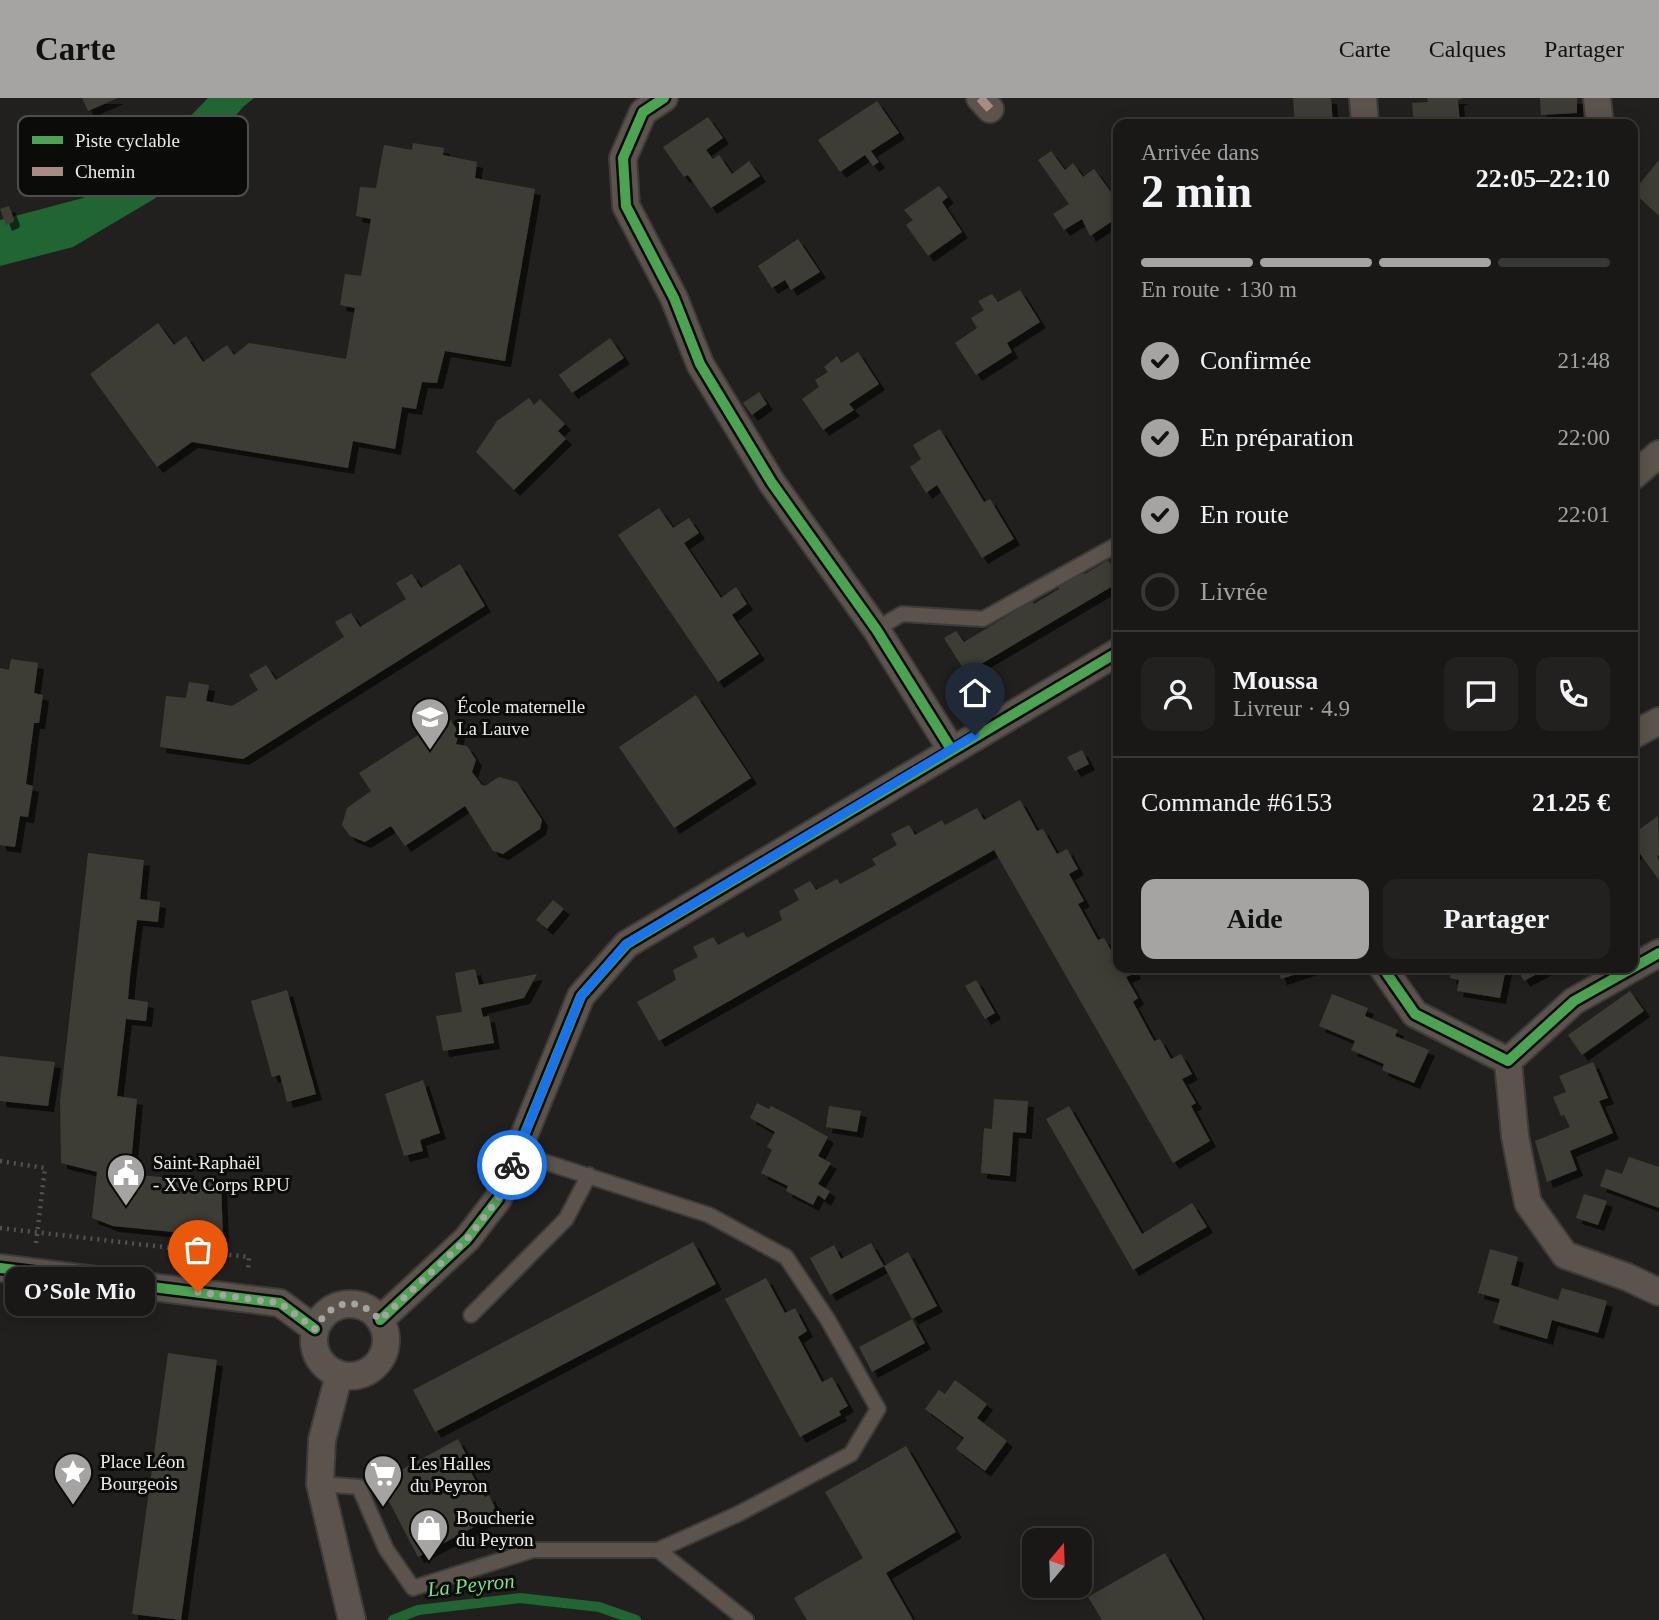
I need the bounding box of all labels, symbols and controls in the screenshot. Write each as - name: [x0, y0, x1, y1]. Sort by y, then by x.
- text: Carte: [35, 31, 116, 67]
- text: Carte: [1339, 36, 1391, 62]
- text: Calques: [1429, 36, 1506, 62]
- text: Partager: [1544, 36, 1624, 62]
- legend: [18, 116, 248, 196]
- text: Piste cyclable: [75, 130, 180, 151]
- text: Arrivée dans: [1141, 140, 1259, 165]
- text: Chemin: [75, 161, 136, 182]
- text: 22:05–22:10: [1476, 164, 1610, 193]
- text: 2 min: [1141, 166, 1252, 217]
- text: En route · 130 m: [1141, 277, 1297, 302]
- icon: check: [1141, 342, 1179, 380]
- text: Confirmée: [1200, 346, 1311, 375]
- text: 21:48: [1558, 348, 1610, 373]
- icon: check: [1141, 419, 1179, 457]
- text: En préparation: [1200, 423, 1354, 452]
- text: 22:00: [1558, 425, 1610, 450]
- icon: check: [1141, 496, 1179, 534]
- text: En route: [1200, 500, 1289, 529]
- text: 22:01: [1558, 502, 1610, 527]
- text: Livrée: [1200, 577, 1268, 606]
- button: person: [1141, 657, 1215, 731]
- button: chat: [1444, 657, 1518, 731]
- button: phone: [1536, 657, 1610, 731]
- pin: [945, 663, 1005, 735]
- text: Moussa: [1233, 666, 1318, 695]
- icon: home: [956, 674, 994, 712]
- school or university icon: École maternelle La Lauve: [409, 696, 451, 751]
- place label: École maternelle La Lauve: [457, 696, 585, 739]
- text: Livreur · 4.9: [1233, 696, 1350, 721]
- text: Commande #6153: [1141, 788, 1332, 817]
- text: 21.25 €: [1532, 788, 1610, 817]
- button: Aide: [1141, 879, 1369, 959]
- button: Partager: [1383, 879, 1610, 959]
- courier: [477, 1130, 547, 1200]
- icon: bike: [493, 1146, 531, 1184]
- public building icon: Saint-Raphaël - XVe Corps RPU: [105, 1152, 147, 1207]
- place label: Saint-Raphaël - XVe Corps RPU: [153, 1152, 290, 1195]
- pin: [168, 1220, 228, 1292]
- icon: bag: [179, 1231, 217, 1269]
- callout: O’Sole Mio: [5, 1268, 156, 1316]
- text: O’Sole Mio: [24, 1279, 136, 1304]
- place icon: Place Léon Bourgeois: [52, 1451, 94, 1506]
- place label: Place Léon Bourgeois: [100, 1451, 185, 1494]
- supermarket icon: Les Halles du Peyron: [362, 1453, 404, 1508]
- place label: Les Halles du Peyron: [410, 1453, 491, 1496]
- shop icon: Boucherie du Peyron: [408, 1507, 450, 1562]
- place label: Boucherie du Peyron: [456, 1507, 534, 1550]
- north arrow: [1022, 1528, 1092, 1598]
- map controls: [1022, 1528, 1092, 1598]
- water label: La Peyron: [425, 1569, 516, 1602]

